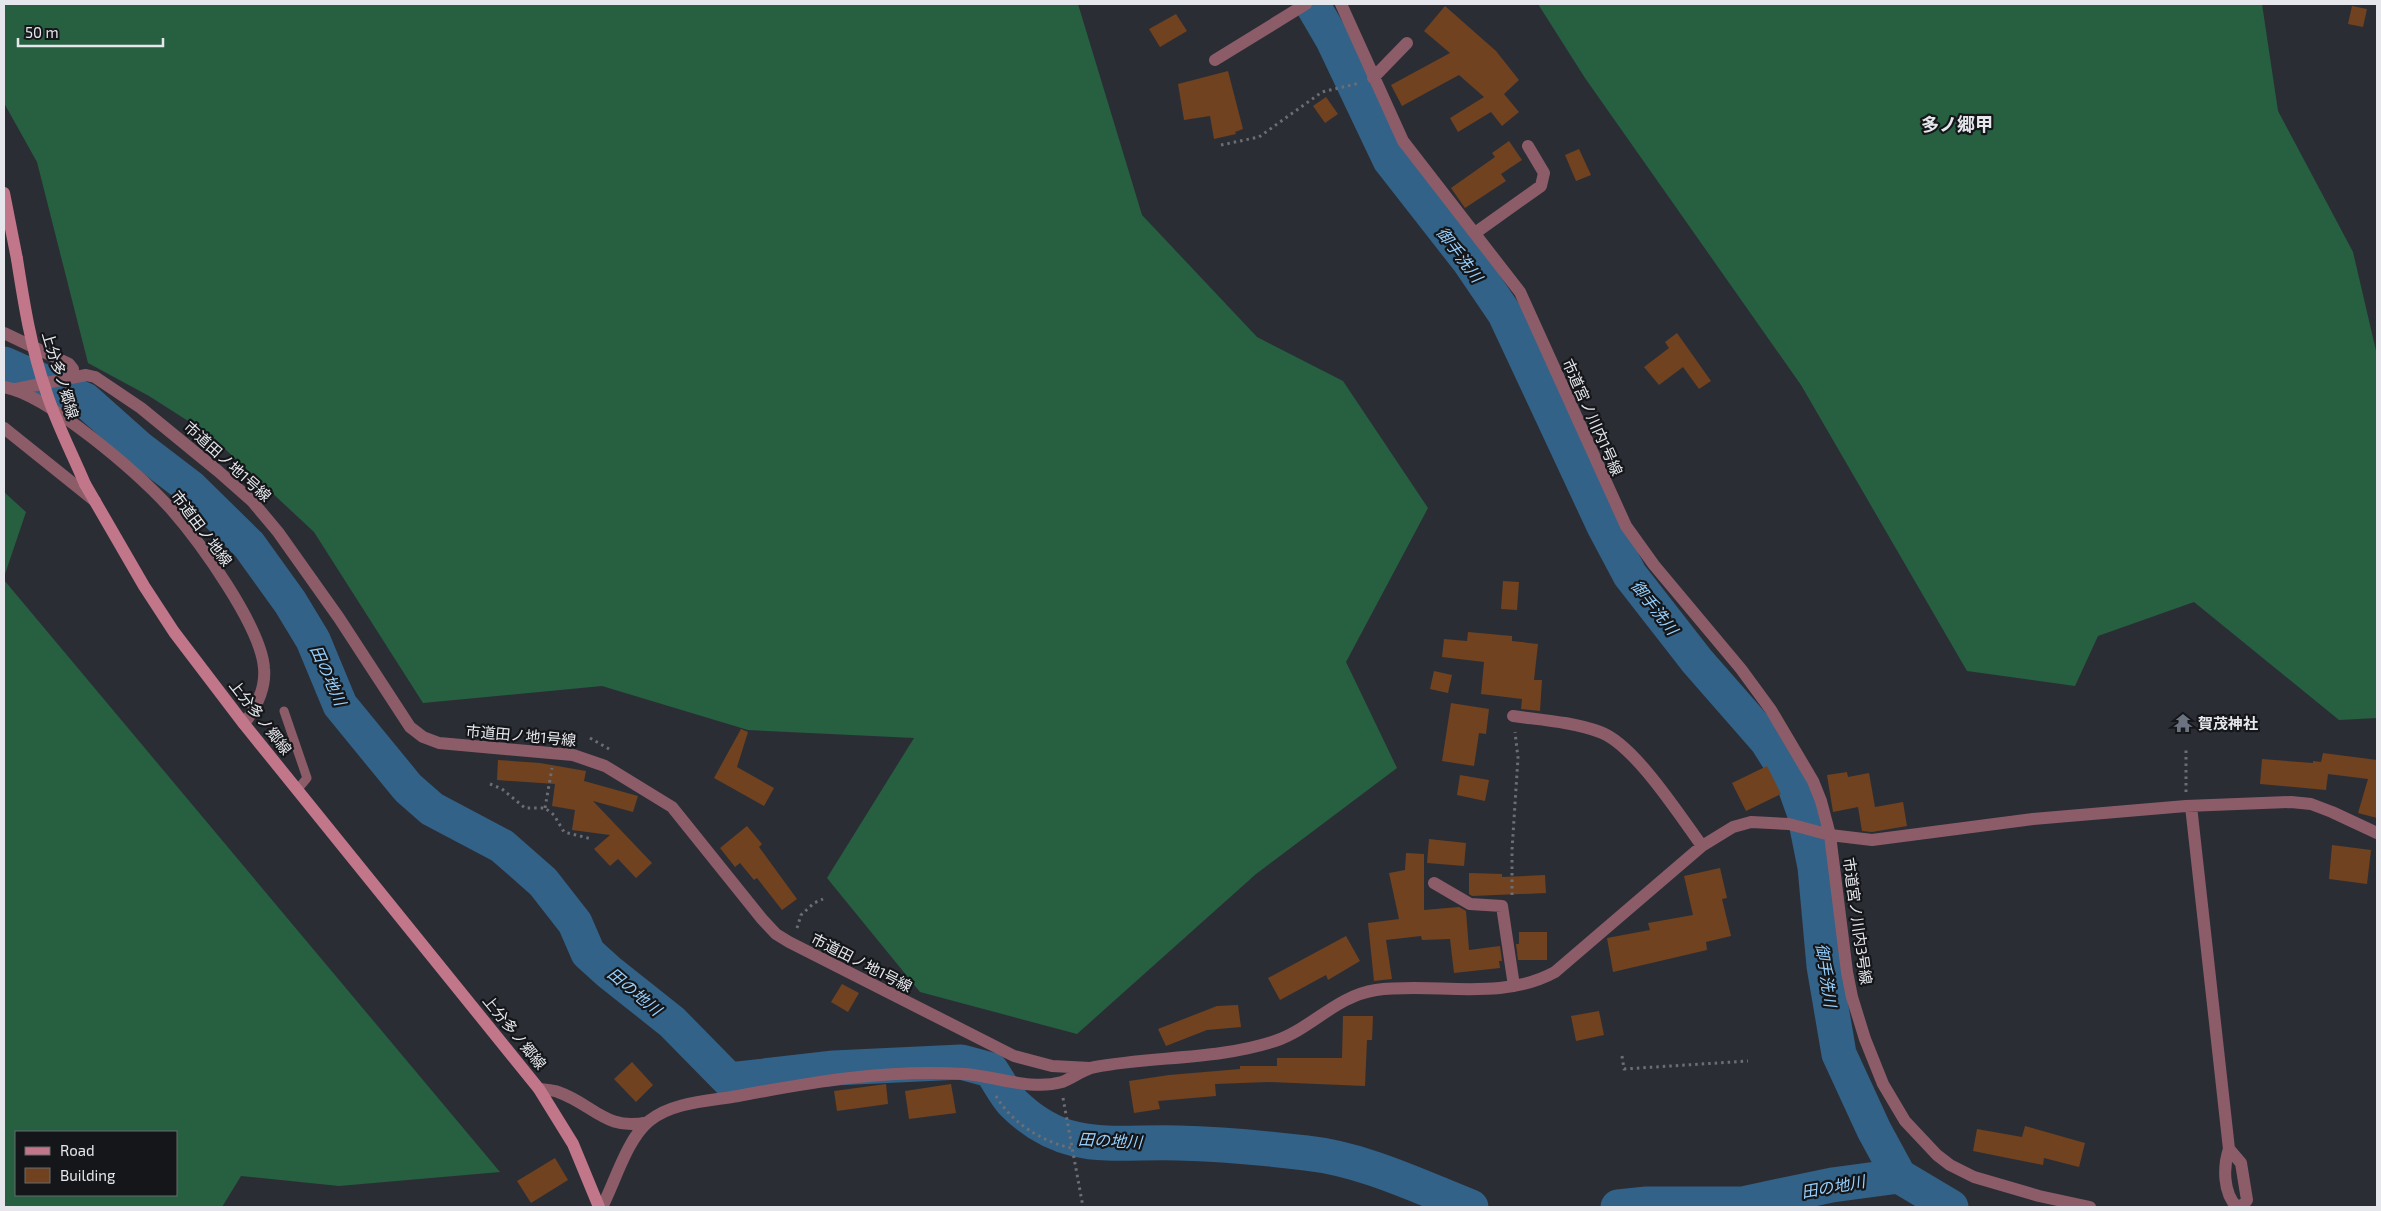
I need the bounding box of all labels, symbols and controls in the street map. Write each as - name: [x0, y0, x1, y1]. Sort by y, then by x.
- scale bar: [18, 15, 162, 47]
- text: 50 m: [25, 23, 59, 41]
- district label: 多ノ郷甲: [1921, 113, 1993, 135]
- water label: 御手洗川: [1433, 223, 1488, 287]
- street label: 上分多ノ郷線: [39, 329, 83, 421]
- street label: 市道宮ノ川内1号線: [1559, 356, 1627, 478]
- street label: 市道田ノ地1号線: [181, 417, 275, 505]
- street label: 市道田ノ地線: [168, 487, 236, 569]
- water label: 御手洗川: [1628, 576, 1683, 640]
- water label: 田の地川: [307, 642, 352, 710]
- street label: 上分多ノ郷線: [226, 676, 296, 758]
- temple icon: 賀茂神社: [2172, 712, 2194, 734]
- place label: 賀茂神社: [2198, 714, 2258, 732]
- street label: 市道田ノ地1号線: [465, 721, 577, 749]
- street label: 市道宮ノ川内3号線: [1840, 856, 1876, 986]
- street label: 市道田ノ地1号線: [808, 929, 916, 995]
- water label: 御手洗川: [1813, 942, 1841, 1010]
- water label: 田の地川: [604, 963, 667, 1020]
- street label: 上分多ノ郷線: [480, 991, 550, 1073]
- water label: 田の地川: [1078, 1129, 1144, 1151]
- legend: [15, 1131, 178, 1196]
- text: Road: [60, 1141, 95, 1159]
- text: Building: [60, 1166, 116, 1184]
- water label: 田の地川: [1800, 1171, 1868, 1201]

